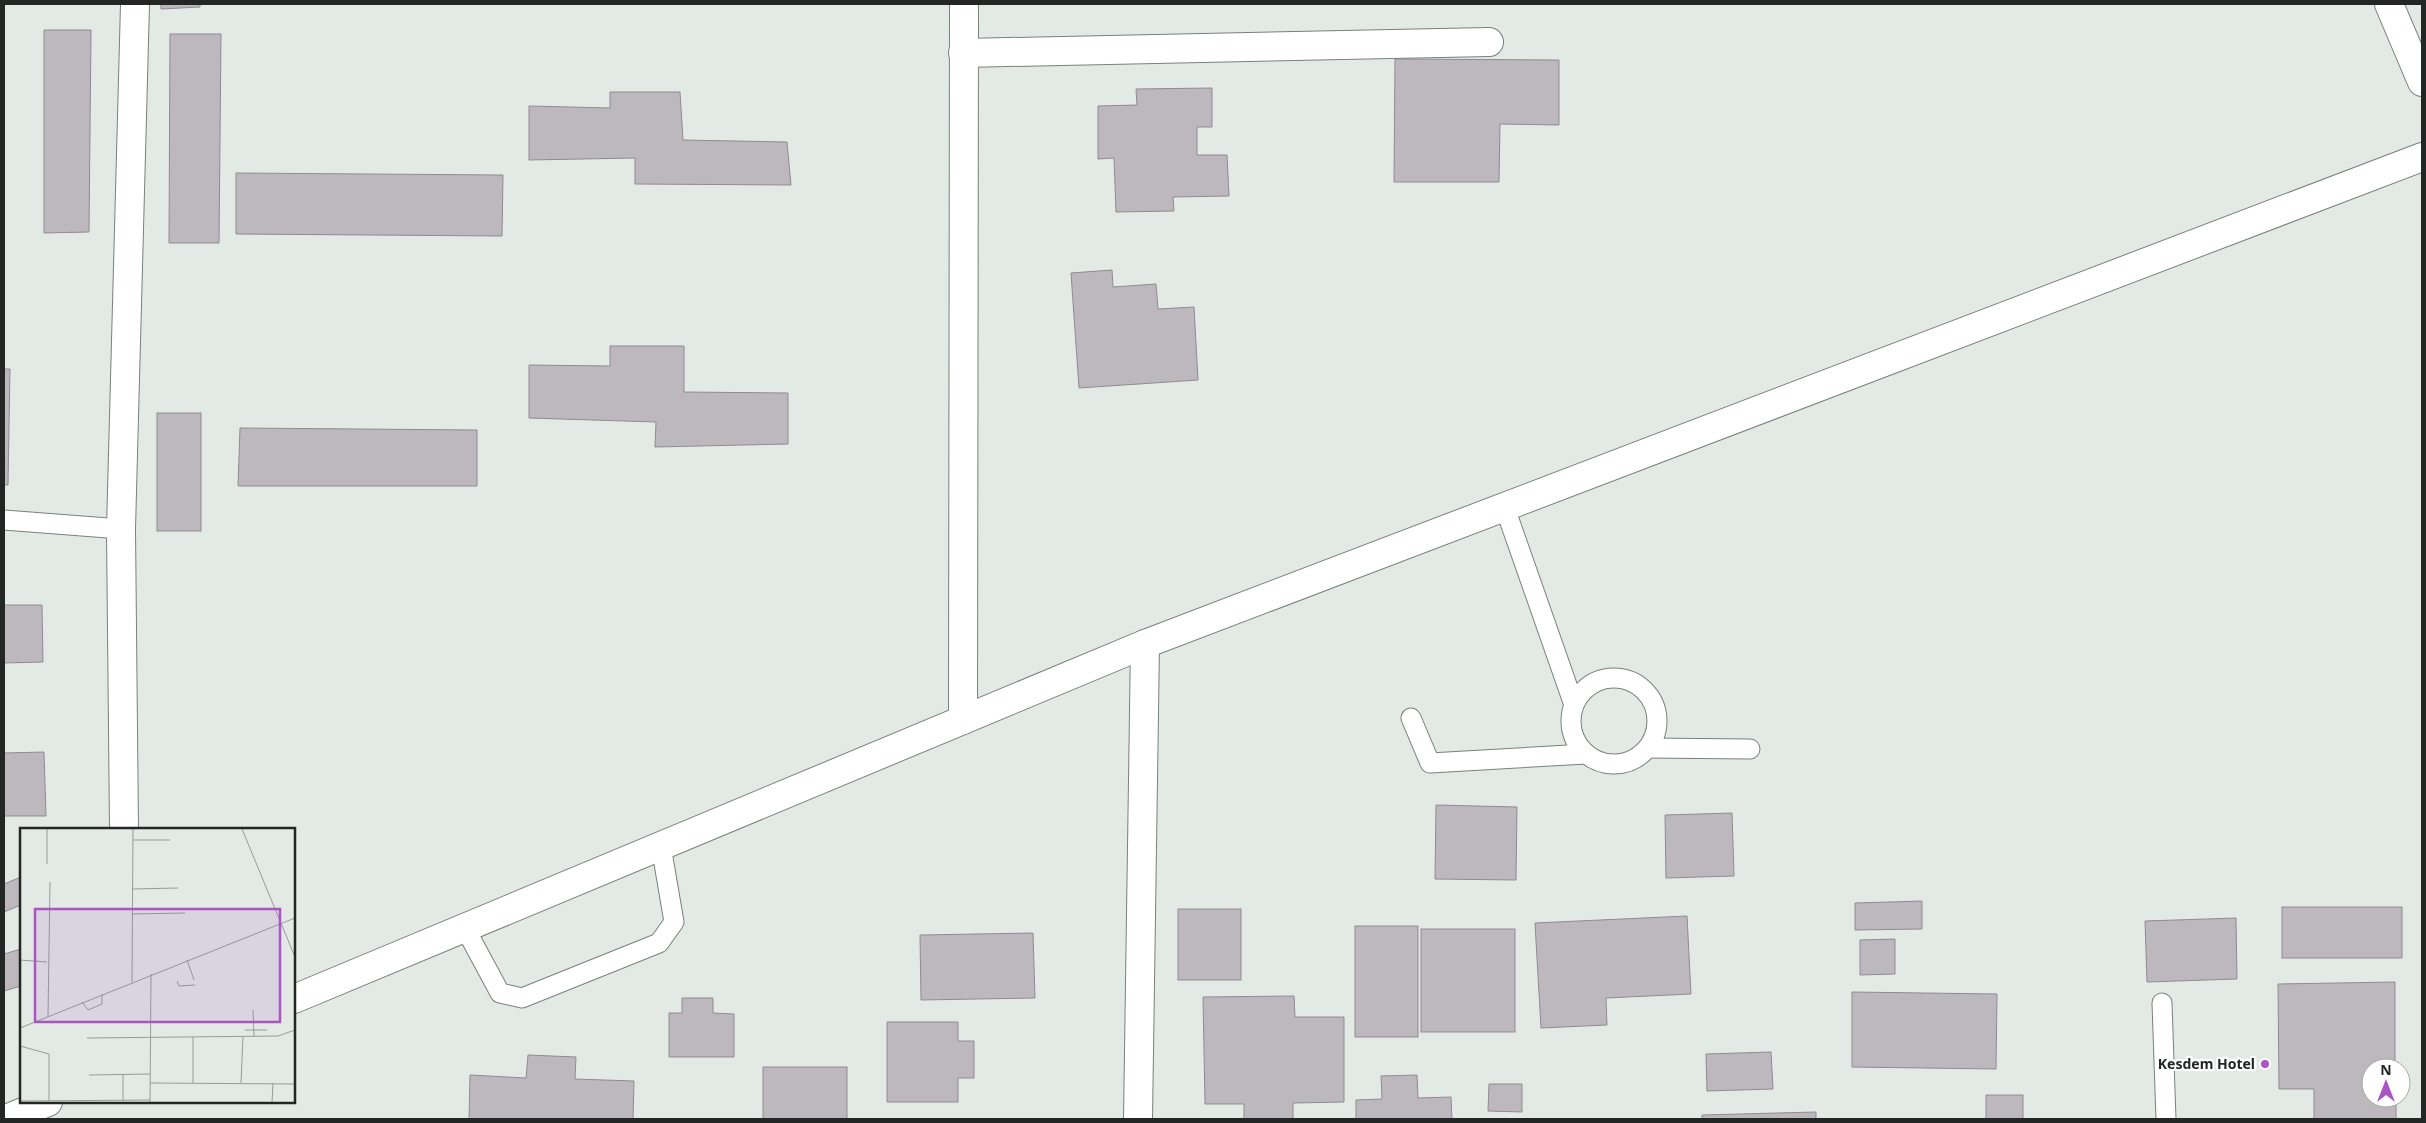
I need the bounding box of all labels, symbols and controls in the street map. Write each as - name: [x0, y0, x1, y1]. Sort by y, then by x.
- inset map: [20, 828, 295, 1103]
- place label: Kesdem Hotel: [2158, 1054, 2255, 1073]
- marker: Kesdem Hotel: [2259, 1058, 2271, 1070]
- north arrow: [2361, 1058, 2411, 1108]
- text: N: [2380, 1060, 2392, 1079]

